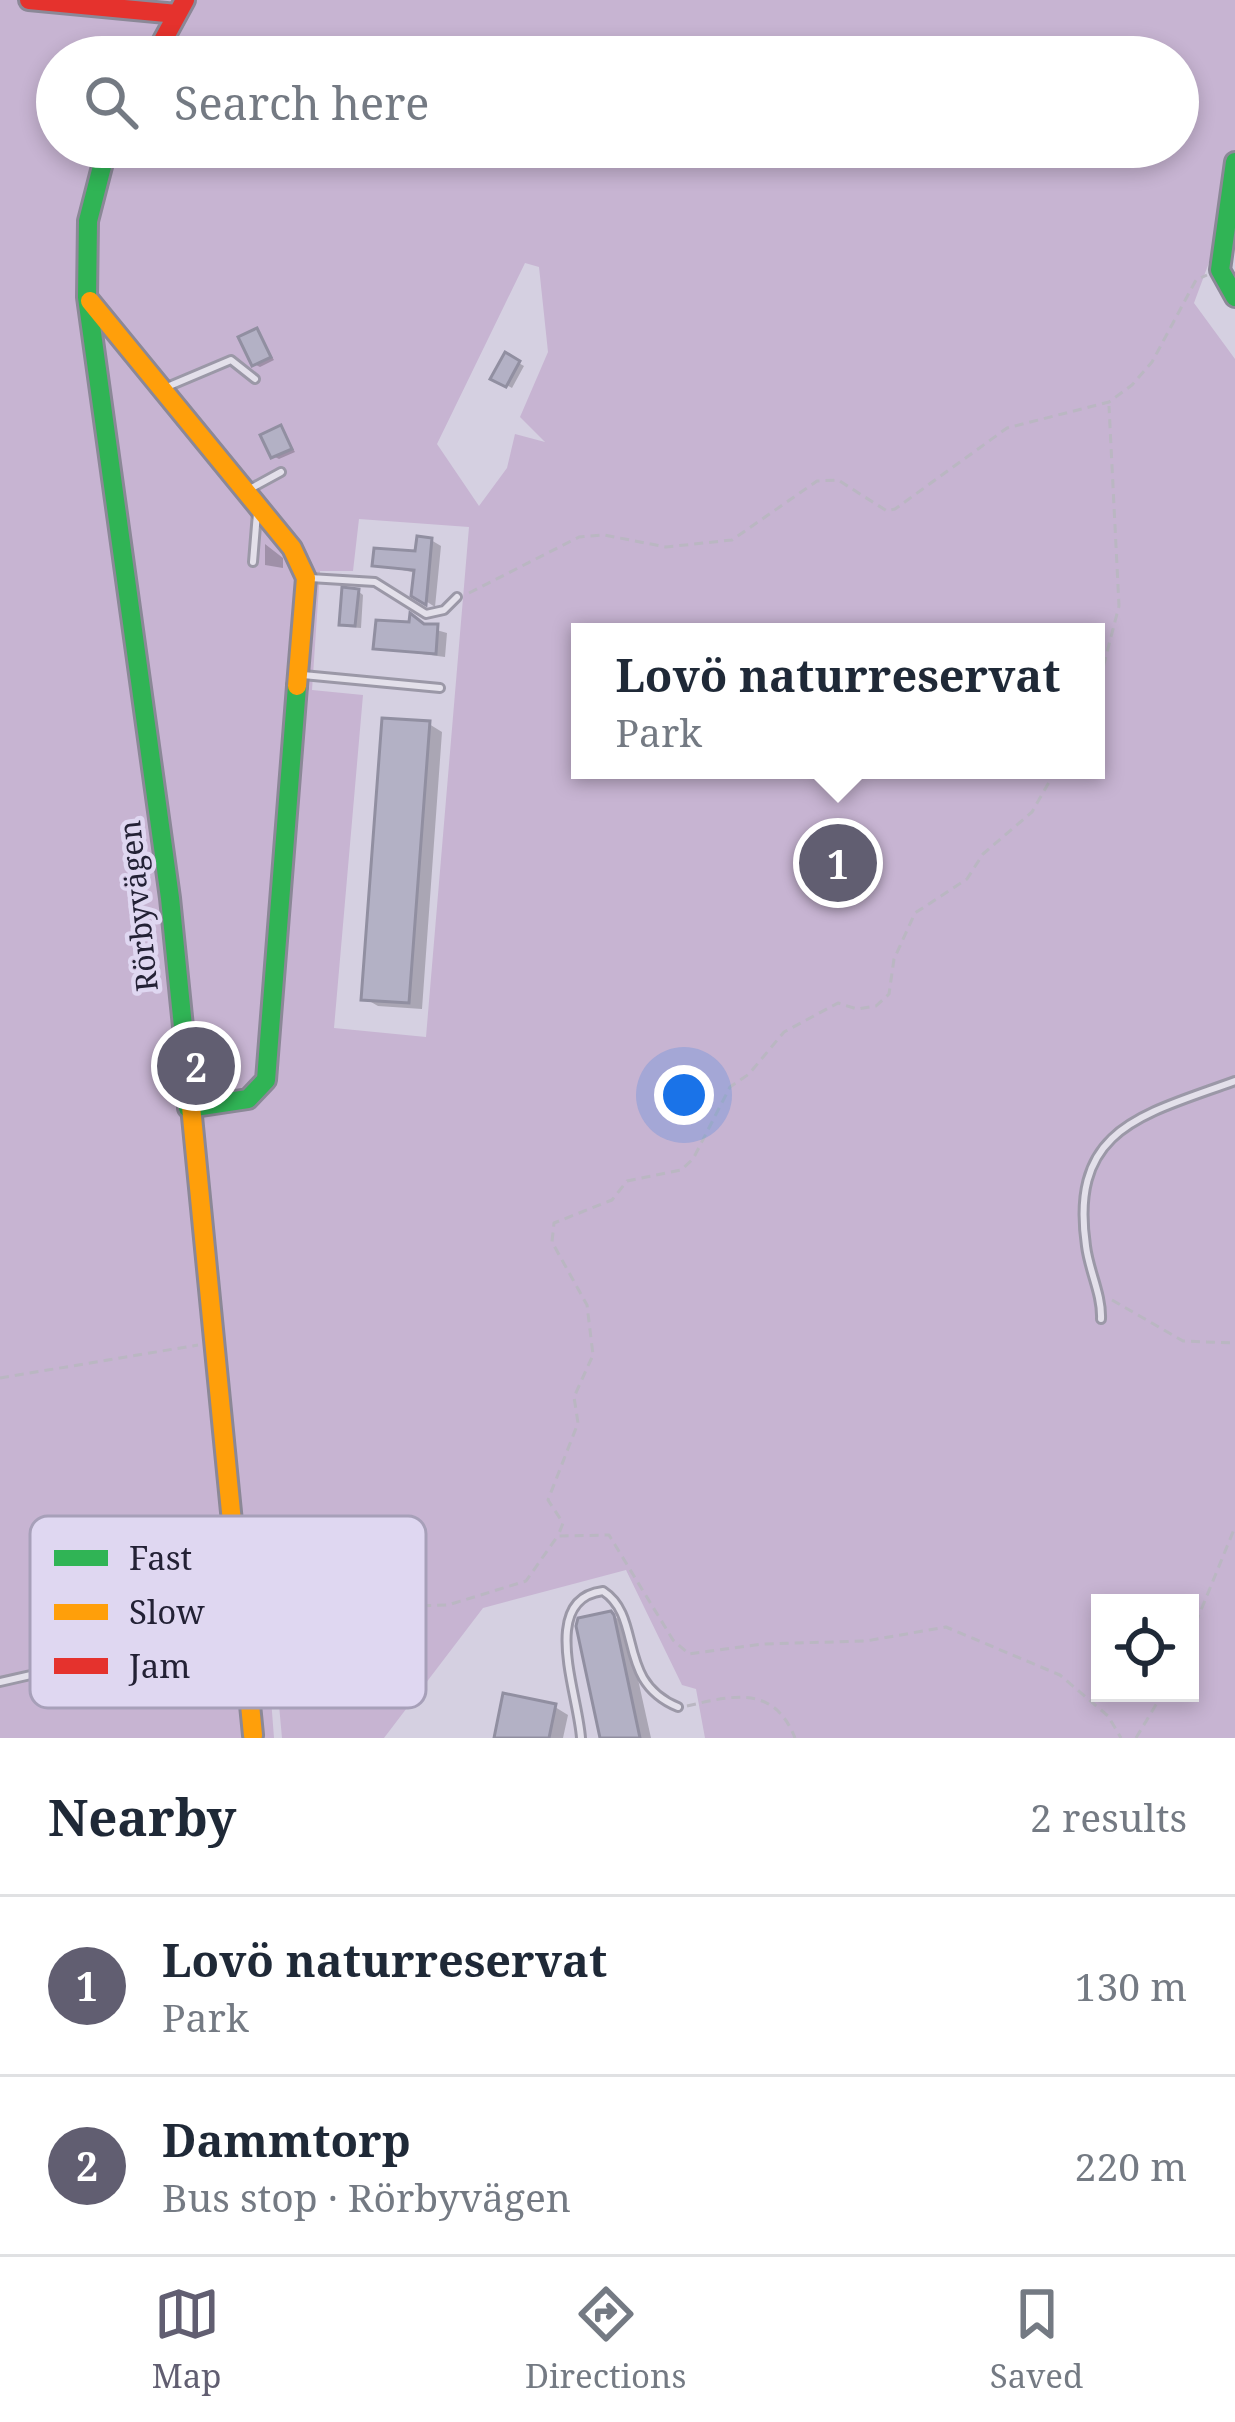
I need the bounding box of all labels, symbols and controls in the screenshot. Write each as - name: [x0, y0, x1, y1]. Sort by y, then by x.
- search box: [36, 36, 1199, 168]
- icon: search: [78, 69, 144, 135]
- text: Search here: [174, 72, 429, 133]
- popup: [571, 623, 1105, 779]
- text: Lovö naturreservat: [615, 644, 1061, 705]
- text: Park: [615, 705, 702, 758]
- pin: 1: [799, 818, 877, 908]
- street label: Rörbyvägen: [108, 819, 167, 994]
- pin: 2: [157, 1021, 235, 1111]
- your location: [654, 1065, 714, 1125]
- legend: [30, 1516, 426, 1708]
- text: Fast: [129, 1535, 192, 1580]
- text: Slow: [129, 1589, 205, 1634]
- map controls: [1091, 1594, 1199, 1702]
- button: locate: [1091, 1594, 1199, 1702]
- text: Jam: [128, 1643, 191, 1688]
- text: Nearby: [48, 1781, 236, 1851]
- text: 2 results: [1030, 1790, 1187, 1843]
- text: Lovö naturreservat: [162, 1929, 607, 1990]
- text: 1: [76, 1959, 98, 2012]
- text: 130 m: [1075, 1959, 1187, 2012]
- text: Park: [162, 1990, 249, 2043]
- text: Dammtorp: [162, 2109, 411, 2170]
- text: 2: [76, 2139, 98, 2192]
- text: 220 m: [1075, 2139, 1187, 2192]
- text: Bus stop · Rörbyvägen: [162, 2170, 571, 2223]
- tab: Map: [152, 2281, 222, 2398]
- tab: Directions: [525, 2281, 686, 2398]
- tab: Saved: [990, 2281, 1083, 2398]

